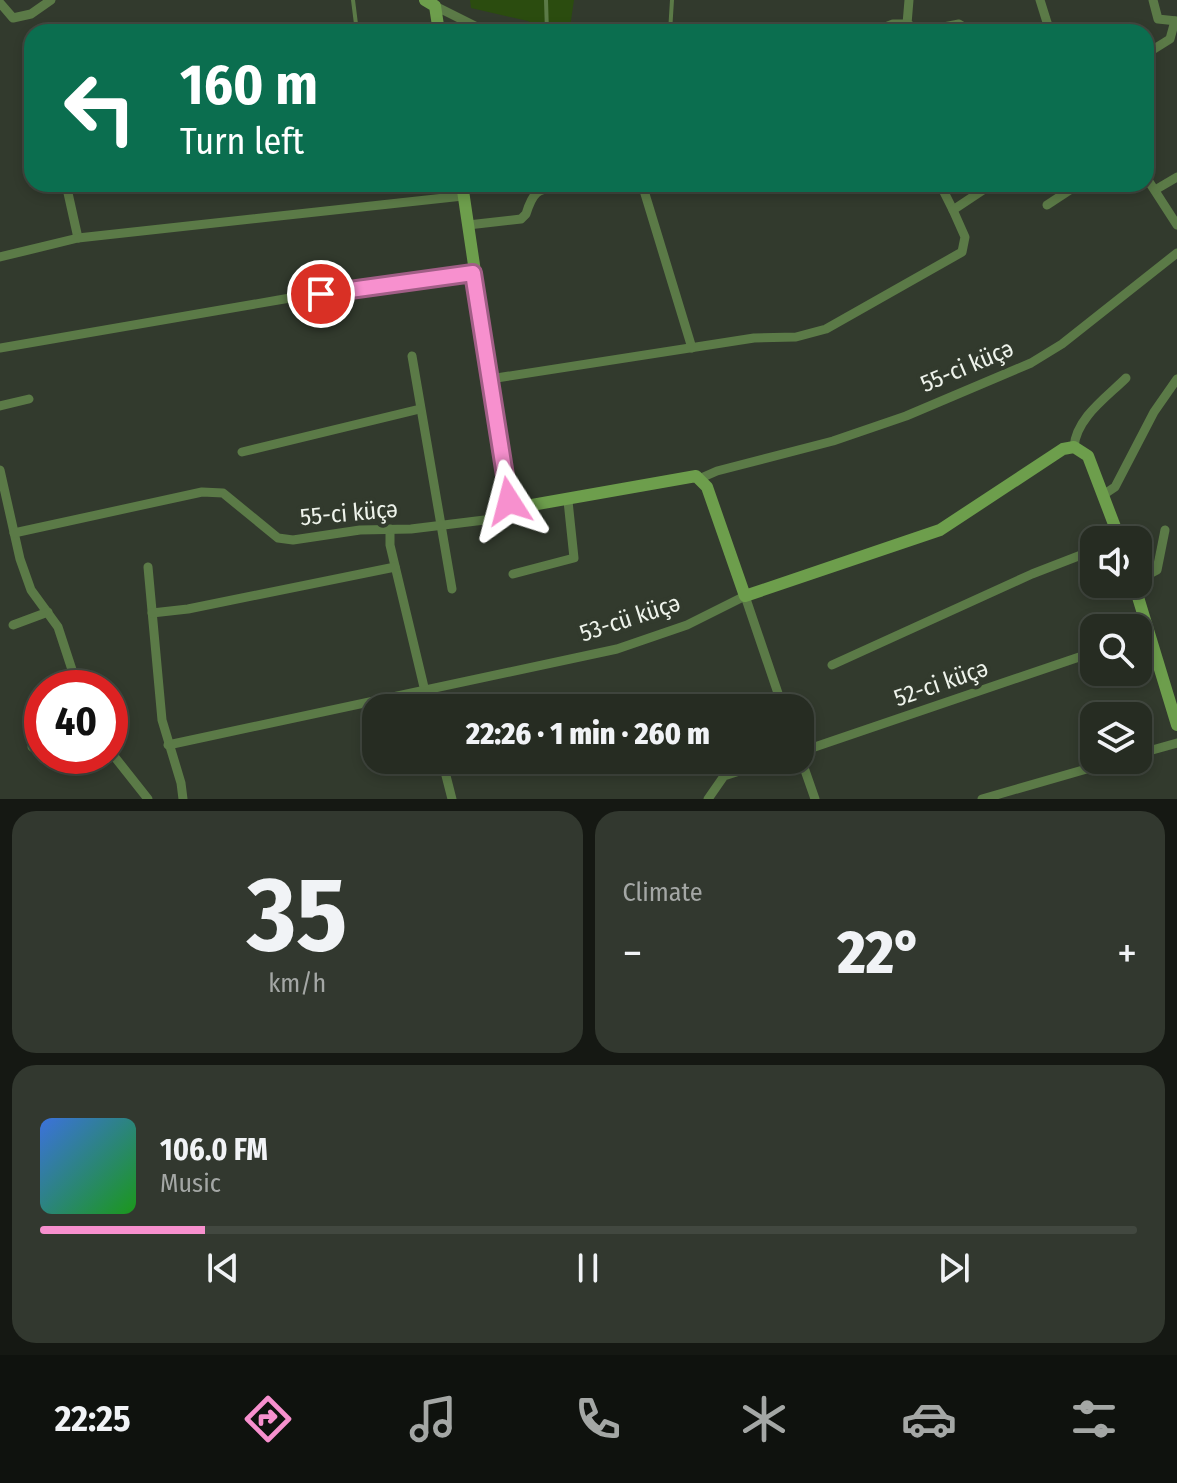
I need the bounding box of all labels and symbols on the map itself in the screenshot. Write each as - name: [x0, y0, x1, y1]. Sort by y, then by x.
- pin: [287, 260, 355, 328]
- street label: 55-ci küçə: [916, 334, 1018, 398]
- position arrow: [467, 459, 551, 543]
- street label: 55-ci küçə: [299, 495, 399, 531]
- street label: 53-cü küçə: [576, 589, 684, 647]
- street label: 52-ci küçə: [890, 654, 992, 712]
- speed limit sign: 40: [24, 670, 128, 774]

